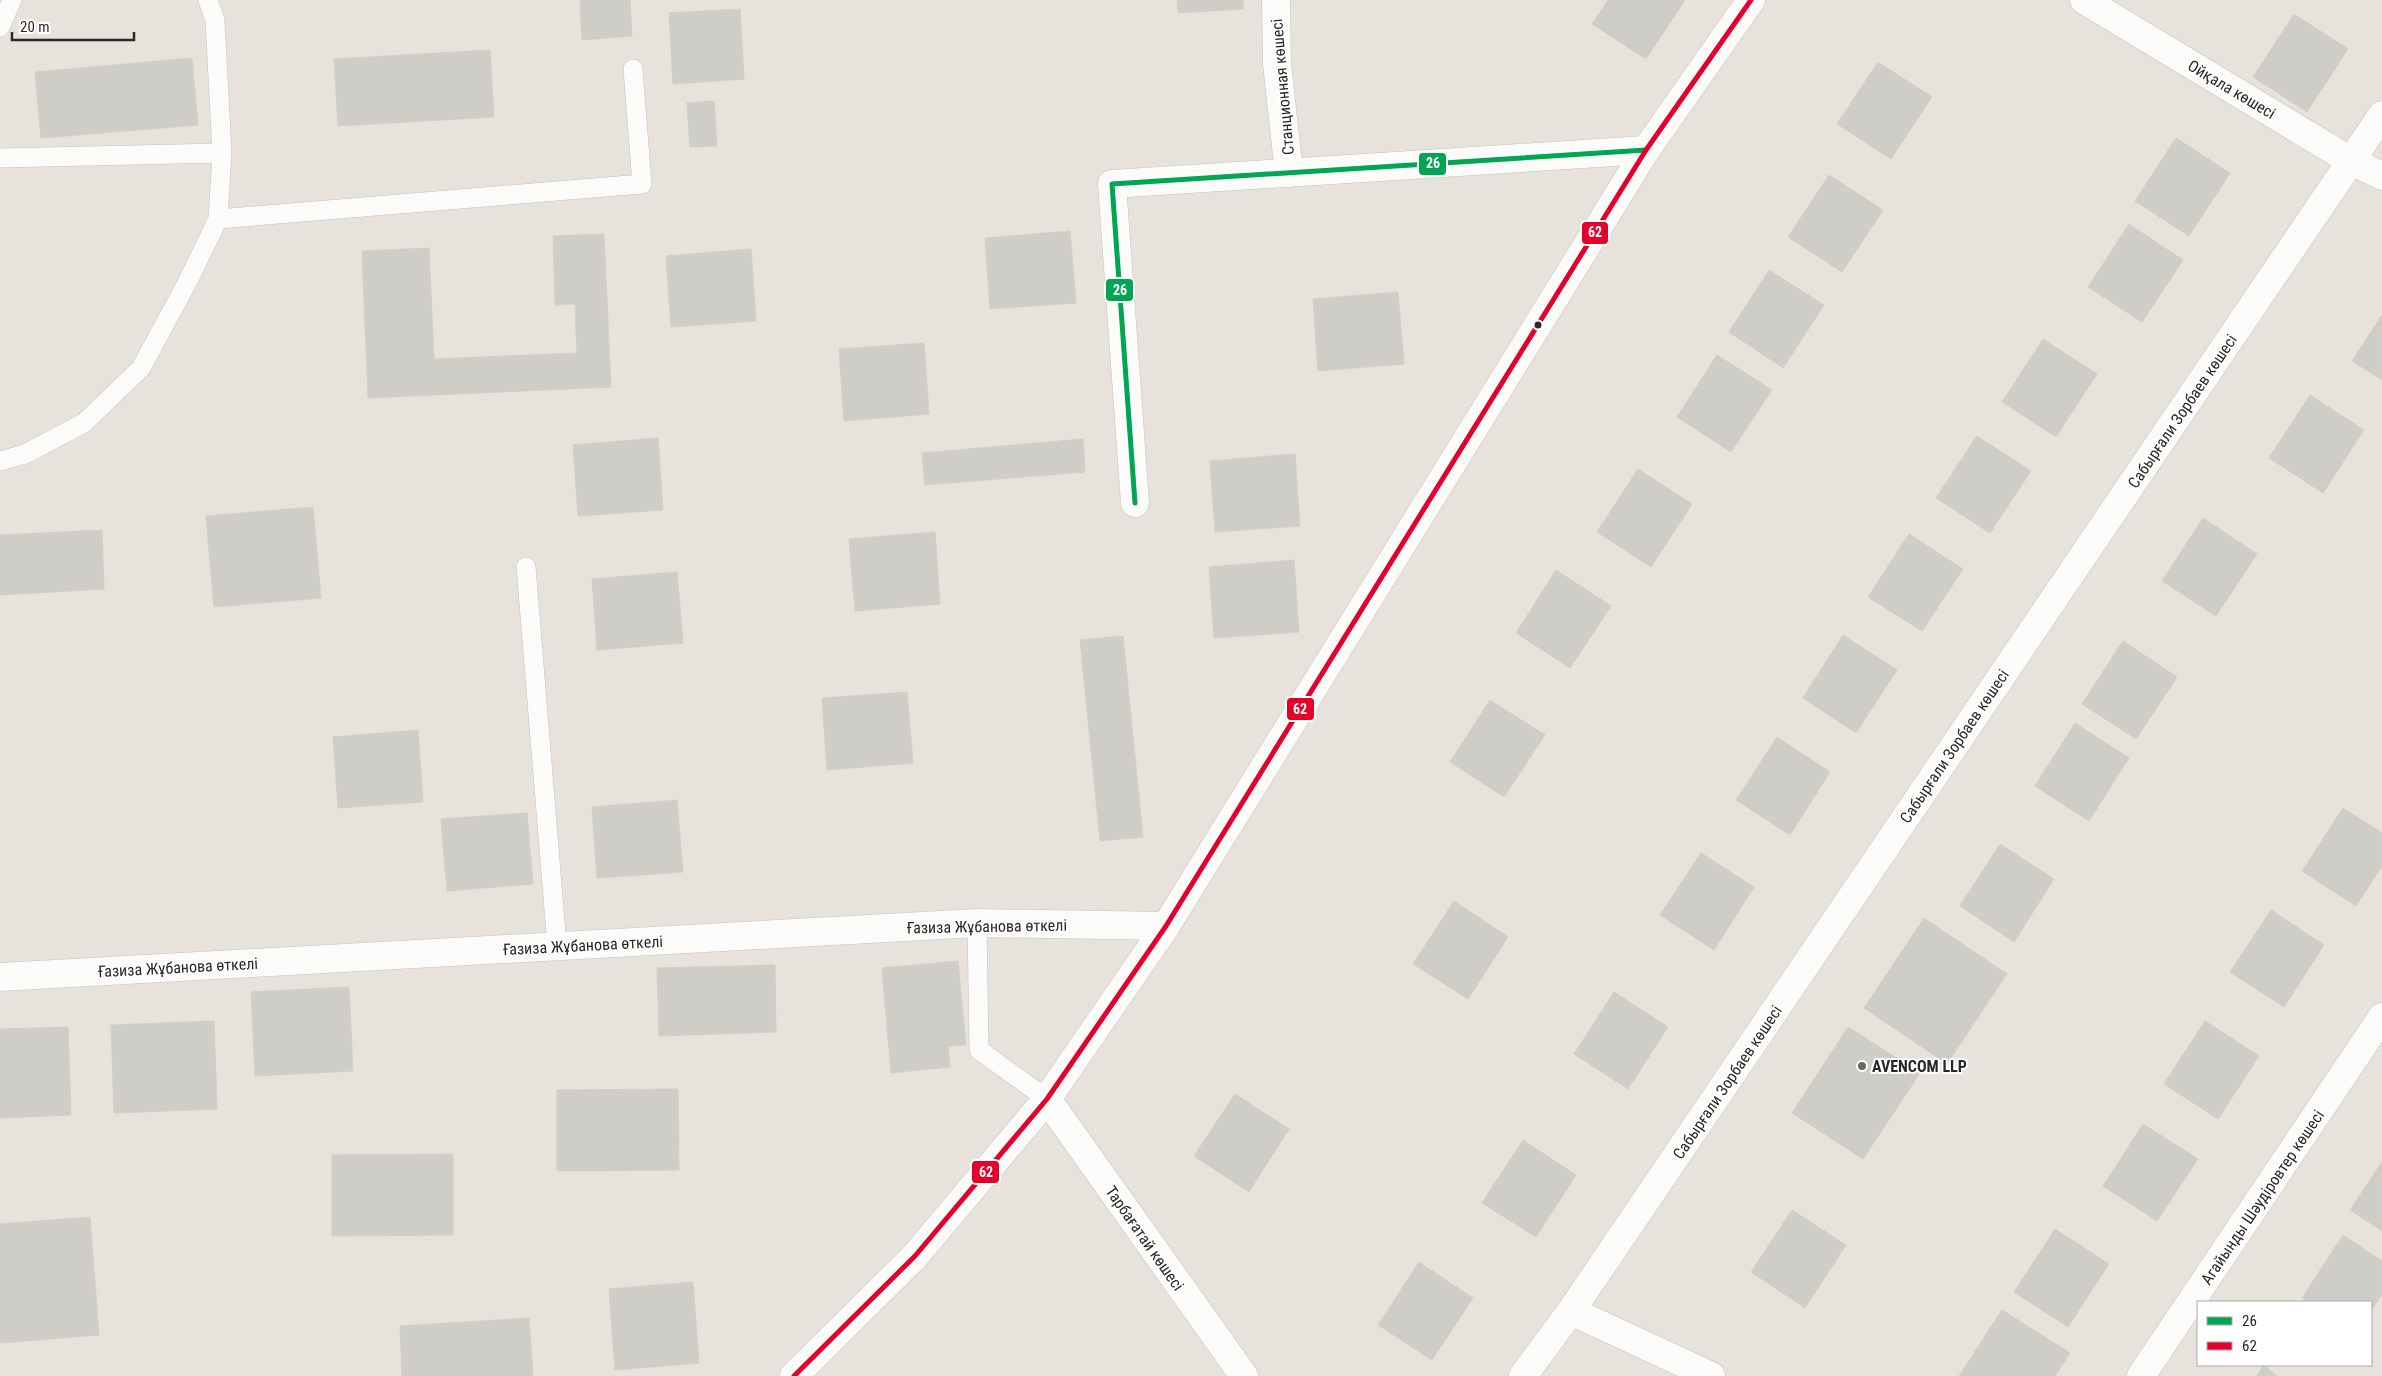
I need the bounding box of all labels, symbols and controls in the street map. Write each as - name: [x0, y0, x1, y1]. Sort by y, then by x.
- scale bar: [12, 10, 135, 42]
- text: 20 m: [20, 18, 50, 36]
- street label: Станционная көшесі: [1267, 18, 1298, 156]
- street label: Ойқала көшесі: [2185, 56, 2279, 123]
- line badge: 26: [1418, 152, 1447, 176]
- text: 26: [1426, 155, 1440, 171]
- line badge: 62: [1581, 221, 1609, 245]
- text: 62: [1588, 224, 1602, 240]
- line badge: 26: [1105, 278, 1134, 302]
- text: 26: [1113, 282, 1127, 298]
- unlabelled marker: [1533, 320, 1543, 330]
- street label: Сабырғали Зорбаев көшесі: [2124, 331, 2241, 492]
- street label: Сабырғали Зорбаев көшесі: [1896, 666, 2013, 827]
- line badge: 62: [1286, 697, 1315, 721]
- text: 62: [1293, 701, 1307, 717]
- street label: Ғазиза Жұбанова өткелі: [907, 916, 1067, 937]
- street label: Ғазиза Жұбанова өткелі: [503, 932, 663, 959]
- street label: Ғазиза Жұбанова өткелі: [98, 954, 258, 981]
- street label: Сабырғали Зорбаев көшесі: [1669, 1002, 1786, 1163]
- place label: AVENCOM LLP: [1872, 1057, 1967, 1076]
- marker: AVENCOM LLP: [1856, 1060, 1868, 1072]
- street label: Агайынды Шәудіровтер көшесi: [2197, 1106, 2328, 1288]
- line badge: 62: [971, 1160, 1000, 1184]
- text: 62: [979, 1164, 993, 1180]
- street label: Тарбағатай көшесi: [1101, 1182, 1188, 1294]
- legend: [2197, 1301, 2372, 1366]
- text: 26: [2242, 1312, 2257, 1330]
- text: 62: [2242, 1337, 2257, 1355]

